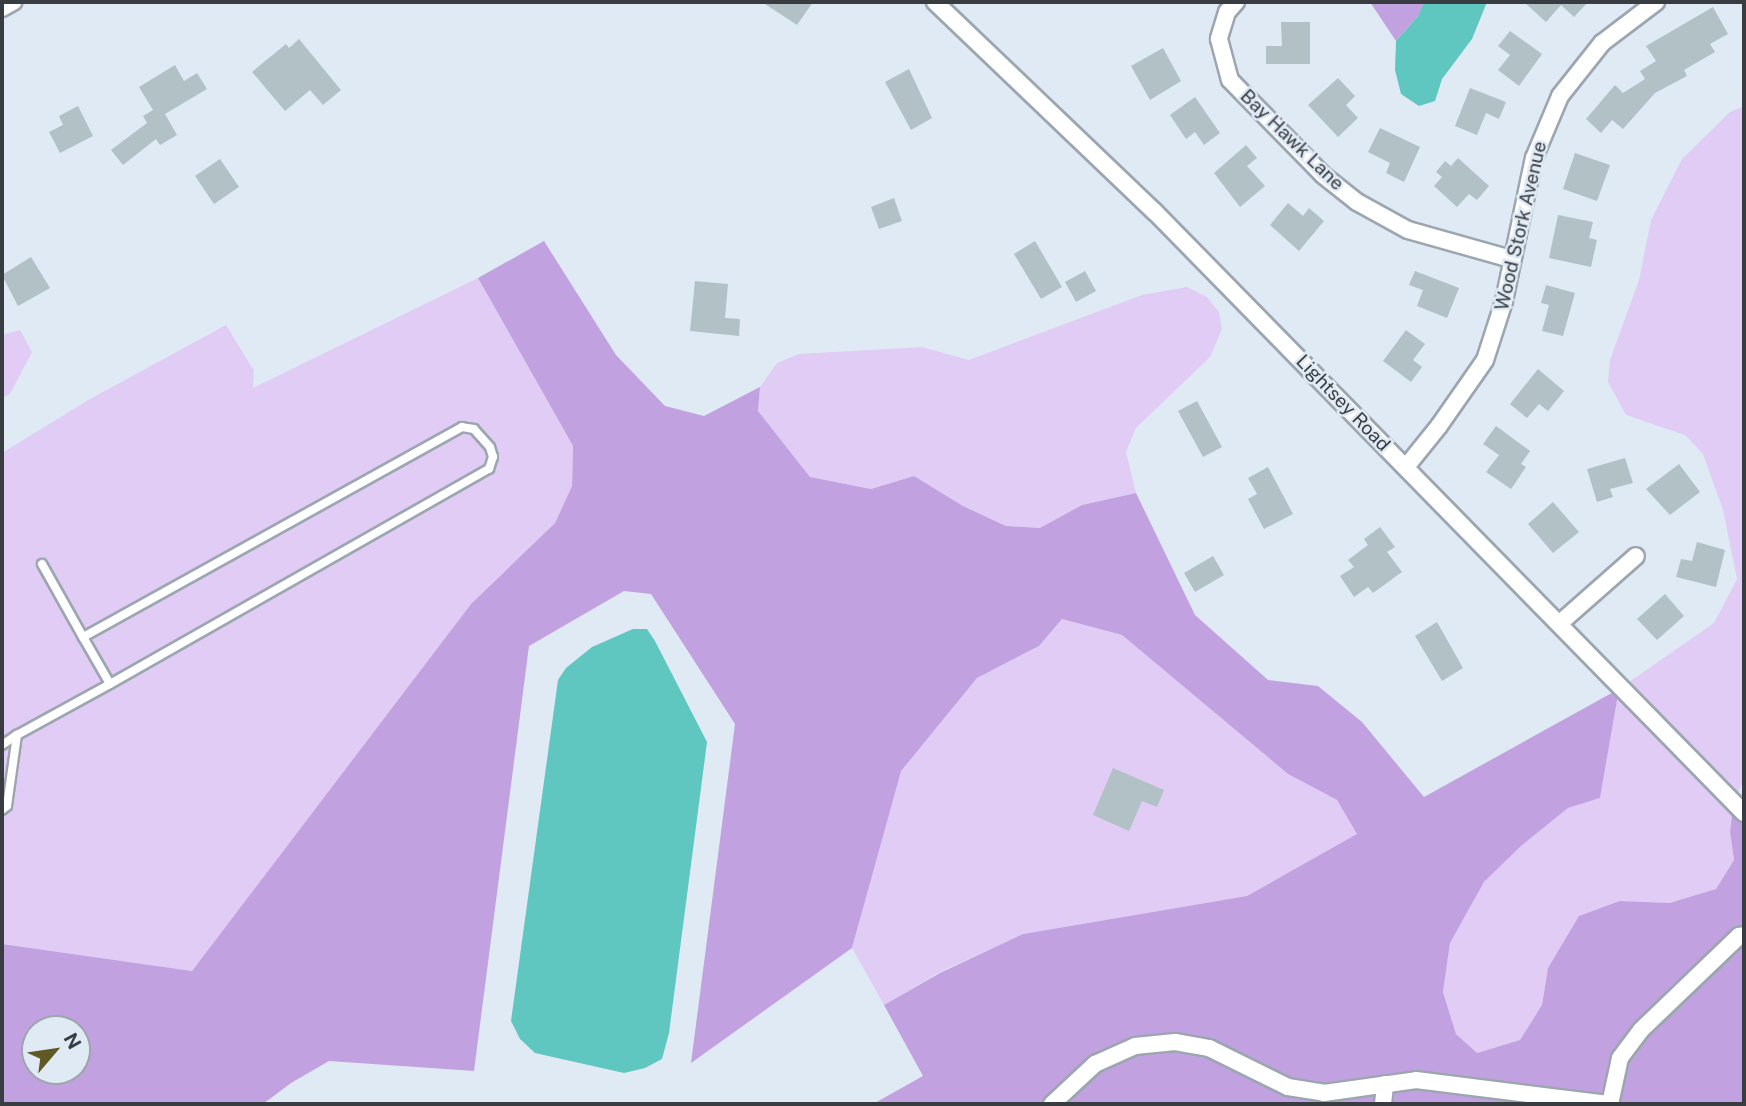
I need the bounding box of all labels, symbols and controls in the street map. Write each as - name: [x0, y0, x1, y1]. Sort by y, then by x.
- street label: Bay Hawk Lane: [1235, 85, 1349, 195]
- street label: Wood Stork Avenue: [1490, 139, 1552, 313]
- street label: Lightsey Road: [1291, 350, 1395, 456]
- north arrow: [21, 1015, 91, 1085]
- text: N: [59, 1029, 86, 1053]

